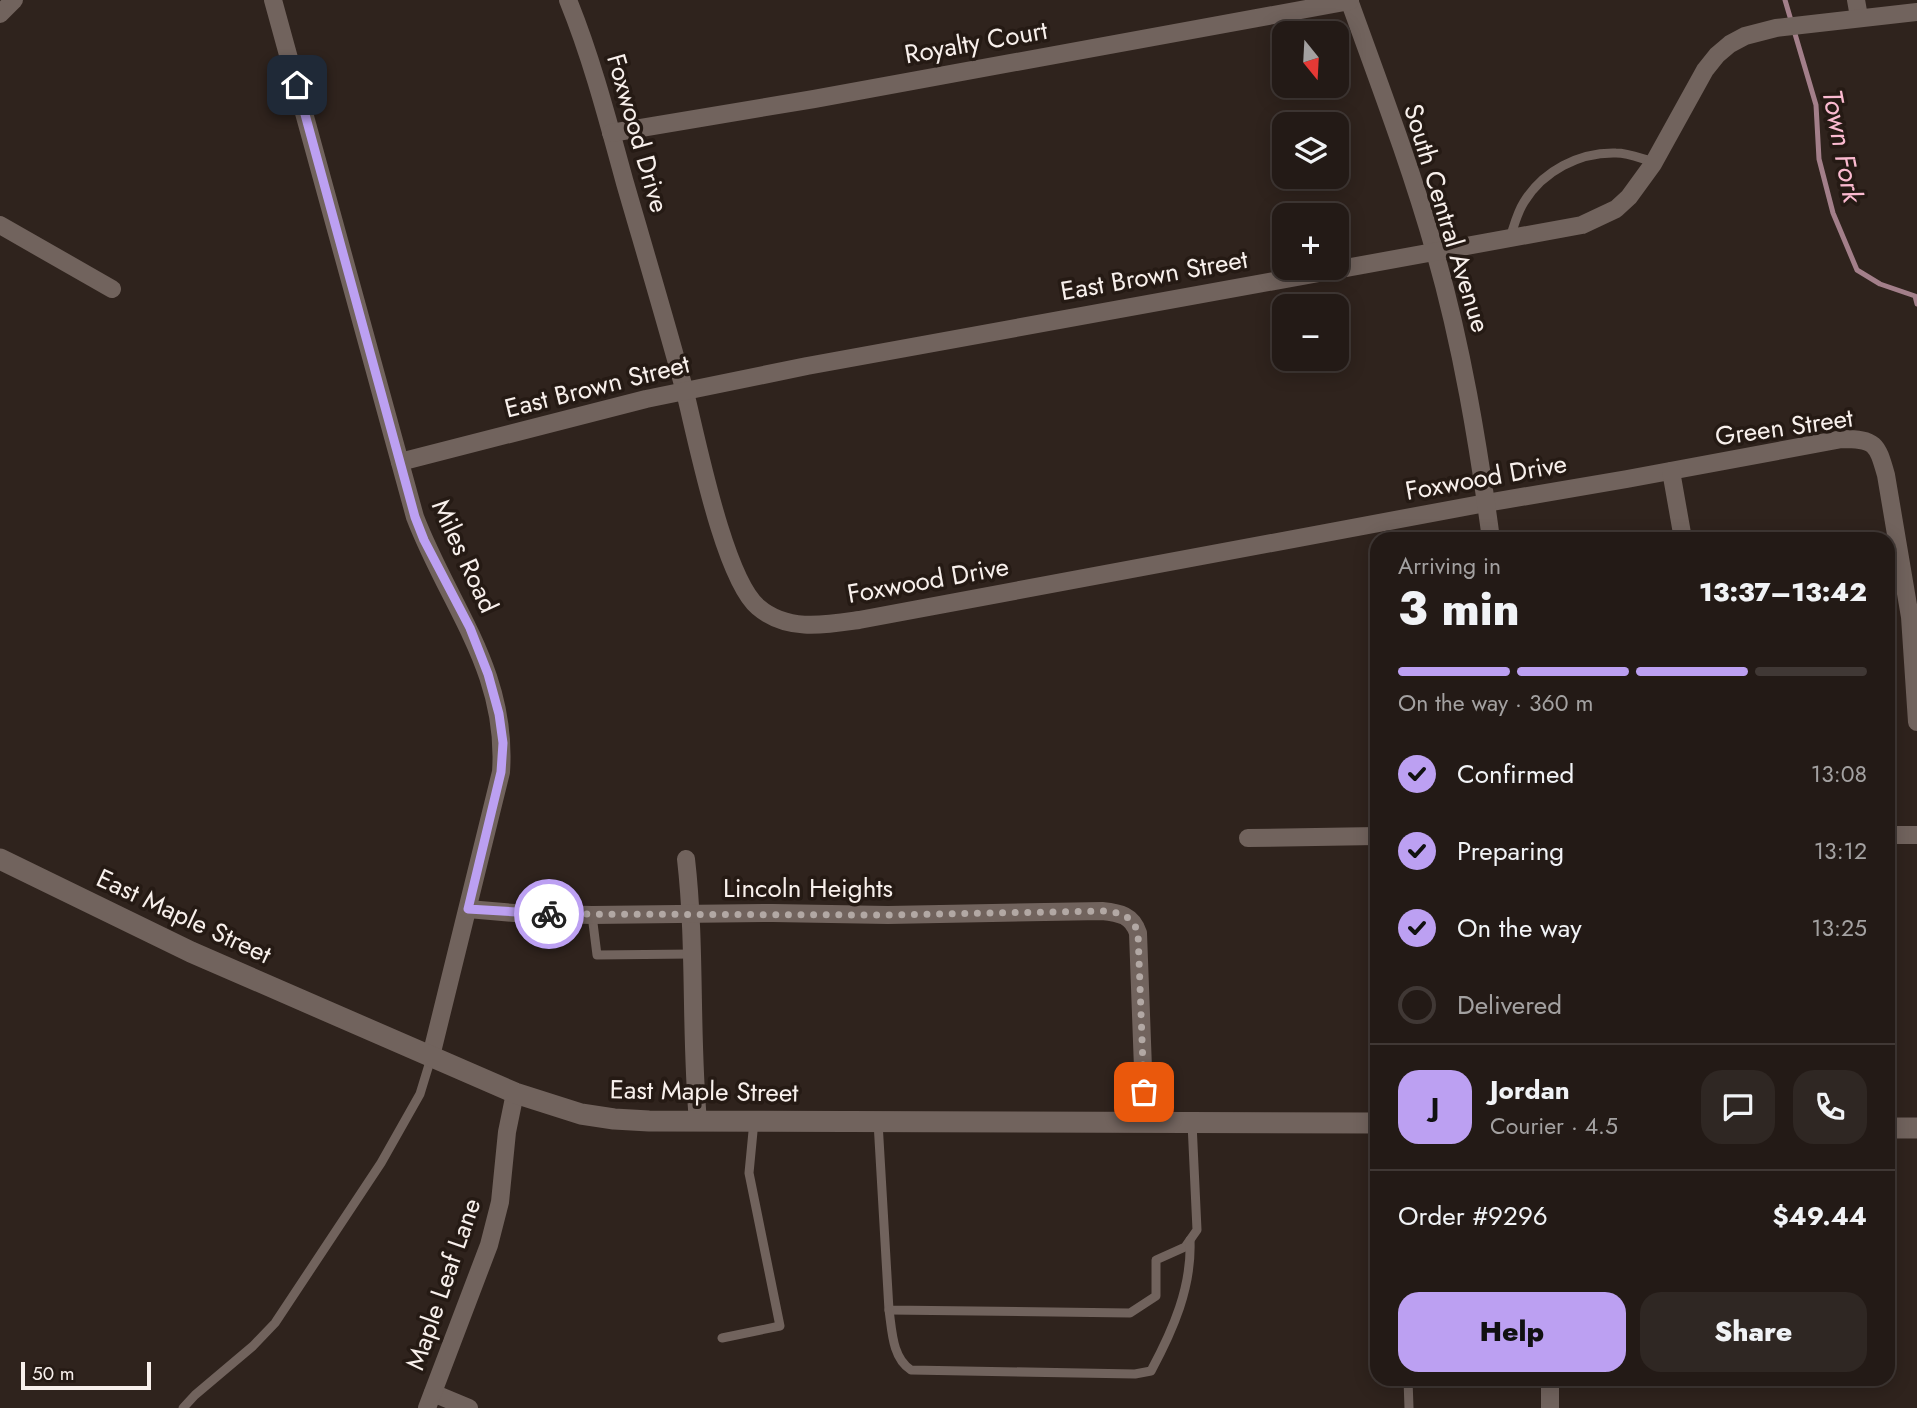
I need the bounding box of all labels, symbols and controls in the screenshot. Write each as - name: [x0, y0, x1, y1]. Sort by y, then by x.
- street label: Royalty Court: [902, 11, 1051, 73]
- north arrow: [1272, 21, 1349, 98]
- map controls: [1272, 21, 1349, 371]
- street label: Foxwood Drive: [597, 49, 679, 217]
- pin: [267, 55, 327, 115]
- icon: home: [278, 66, 316, 104]
- water label: Town Fork: [1811, 86, 1874, 207]
- street label: South Central Avenue: [1394, 99, 1500, 337]
- button: layers: [1272, 112, 1349, 189]
- button: +: [1272, 203, 1349, 280]
- street label: East Brown Street: [1057, 240, 1251, 310]
- button: −: [1272, 294, 1349, 371]
- street label: East Brown Street: [501, 344, 694, 427]
- street label: Green Street: [1713, 398, 1856, 455]
- street label: Foxwood Drive: [1402, 444, 1570, 510]
- street label: Miles Road: [422, 493, 508, 619]
- street label: Foxwood Drive: [844, 547, 1012, 613]
- text: Arriving in: [1398, 549, 1501, 583]
- text: 13:37–13:42: [1699, 573, 1867, 611]
- text: 3 min: [1398, 576, 1520, 642]
- text: On the way · 360 m: [1398, 686, 1593, 720]
- icon: check: [1398, 755, 1436, 793]
- text: Confirmed: [1457, 755, 1574, 793]
- text: 13:08: [1811, 757, 1867, 791]
- icon: check: [1398, 832, 1436, 870]
- text: Preparing: [1457, 832, 1564, 870]
- text: 13:12: [1814, 834, 1867, 868]
- street label: East Maple Street: [90, 859, 278, 973]
- street label: Lincoln Heights: [723, 869, 893, 907]
- courier: [514, 879, 584, 949]
- icon: bike: [530, 895, 568, 933]
- icon: check: [1398, 909, 1436, 947]
- text: On the way: [1457, 909, 1582, 947]
- text: 13:25: [1811, 911, 1867, 945]
- text: Delivered: [1457, 986, 1562, 1024]
- pin: [1114, 1062, 1174, 1122]
- street label: East Maple Street: [609, 1070, 800, 1112]
- button: chat: [1701, 1070, 1775, 1144]
- button: phone: [1793, 1070, 1867, 1144]
- text: Jordan: [1490, 1071, 1570, 1109]
- icon: bag: [1125, 1073, 1163, 1111]
- text: J: [1431, 1088, 1439, 1126]
- text: Courier · 4.5: [1490, 1109, 1618, 1143]
- street label: Maple Leaf Lane: [396, 1193, 490, 1375]
- text: Order #9296: [1398, 1197, 1548, 1235]
- text: $49.44: [1772, 1197, 1867, 1235]
- button: Help: [1398, 1292, 1626, 1372]
- button: Share: [1640, 1292, 1867, 1372]
- scale bar: [21, 1359, 150, 1391]
- text: 50 m: [32, 1360, 75, 1387]

